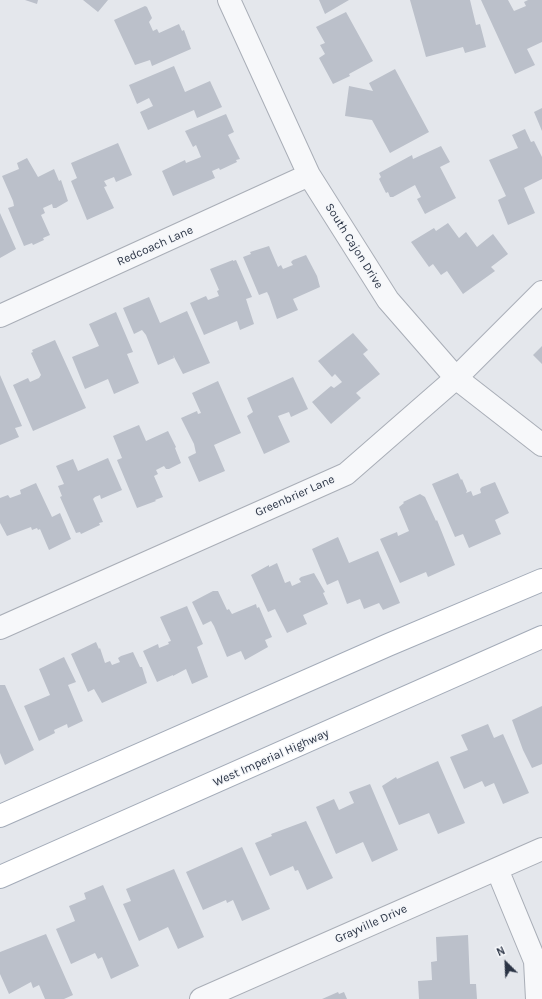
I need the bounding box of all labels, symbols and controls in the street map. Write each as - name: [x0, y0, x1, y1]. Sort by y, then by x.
- street label: South Cajon Drive: [322, 201, 386, 291]
- street label: Redcoach Lane: [115, 223, 195, 269]
- street label: Greenbrier Lane: [253, 472, 337, 520]
- street label: West Imperial Highway: [211, 726, 331, 790]
- street label: Grayville Drive: [333, 902, 409, 946]
- north arrow: [486, 943, 526, 983]
- text: N: [495, 944, 507, 959]

